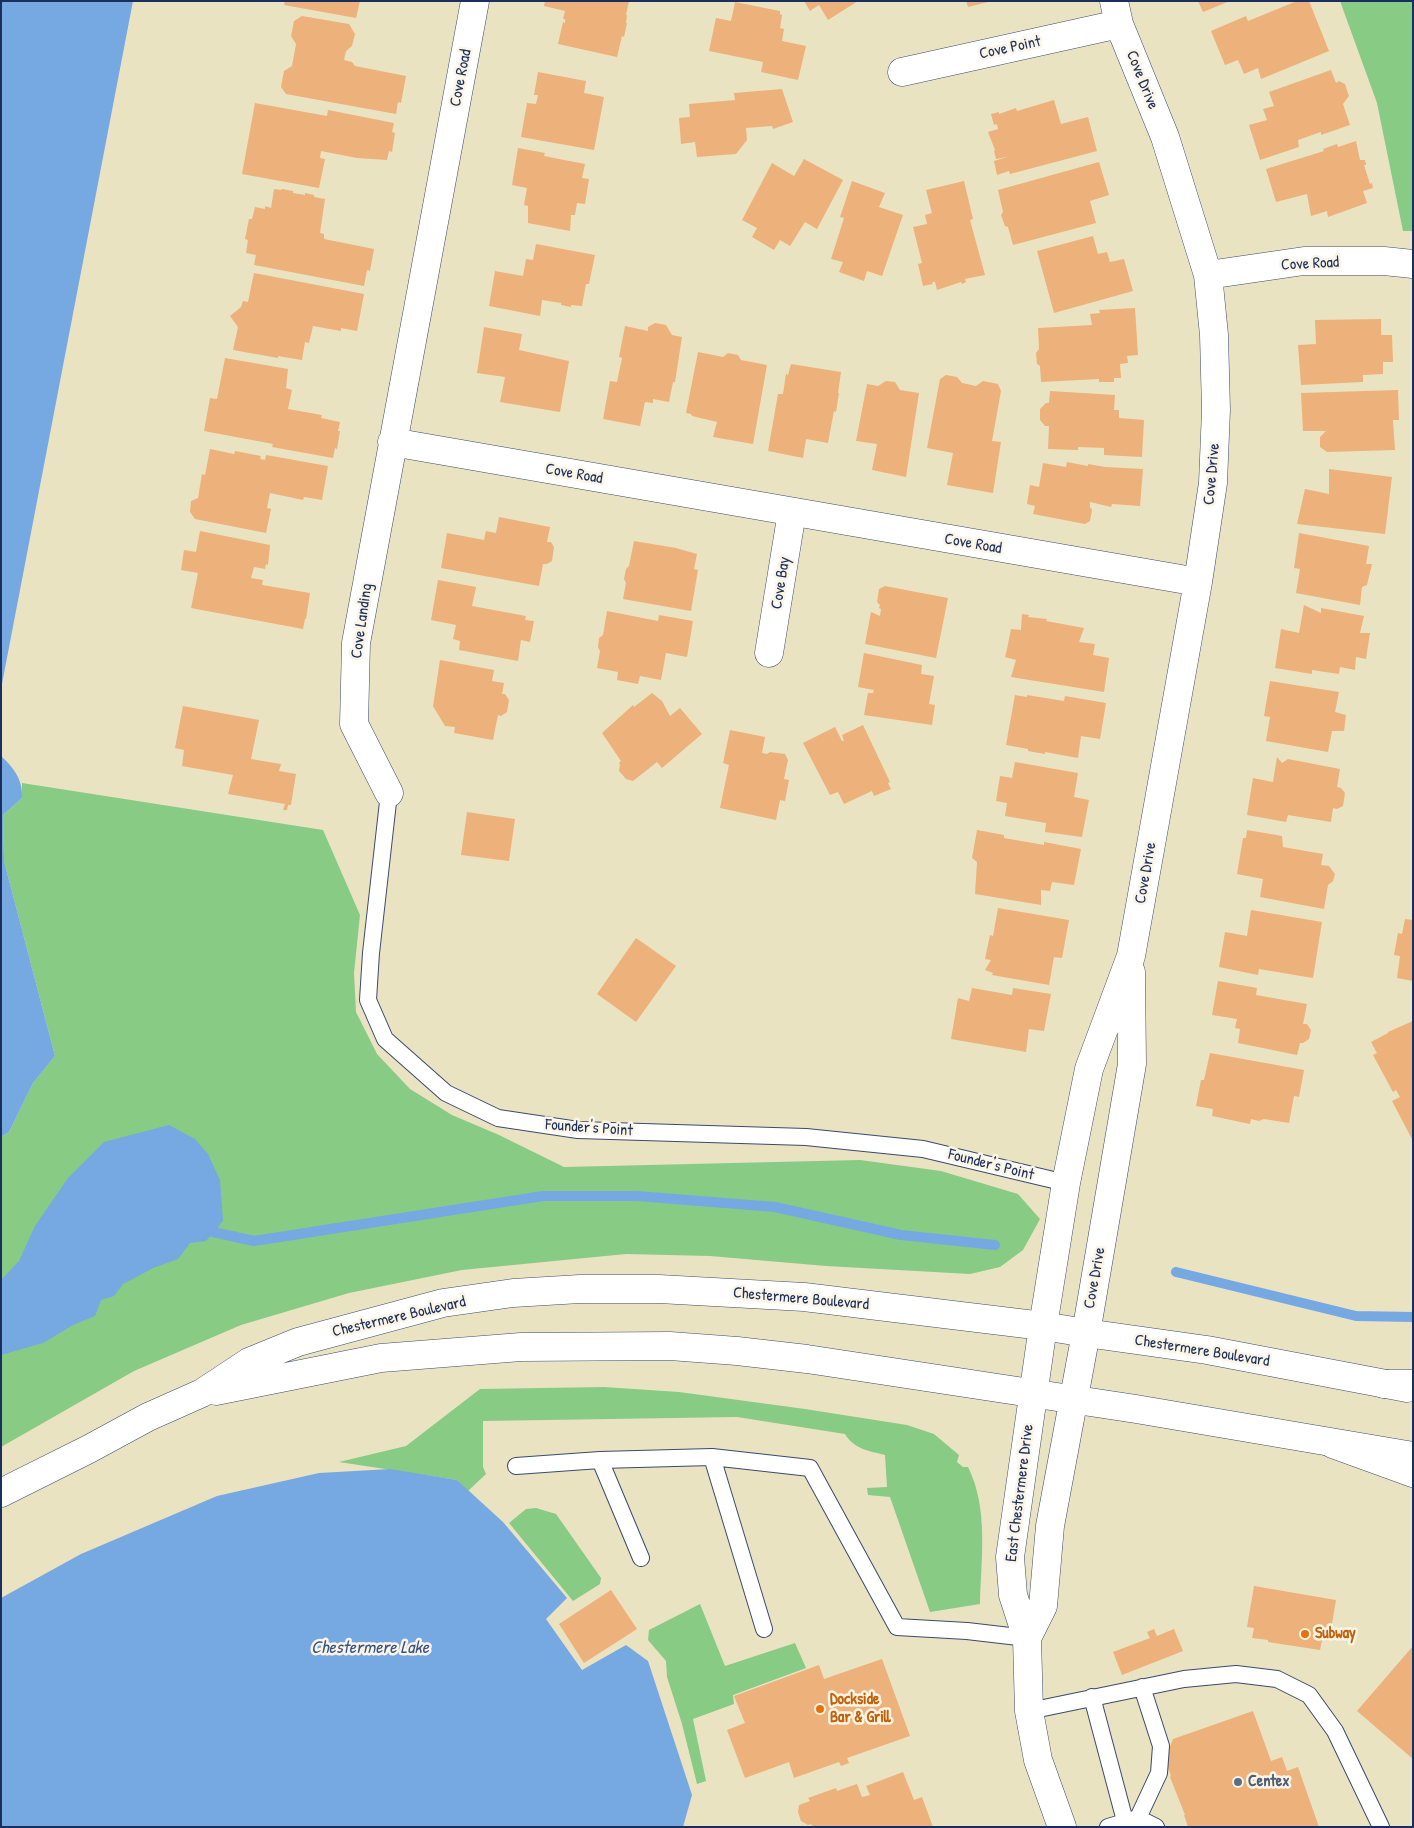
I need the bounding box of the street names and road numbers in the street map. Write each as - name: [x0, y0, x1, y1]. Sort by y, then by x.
- street label: Cove Point: [978, 32, 1042, 64]
- street label: Cove Road: [446, 48, 476, 108]
- street label: Cove Drive: [1122, 48, 1162, 112]
- street label: Cove Road: [1281, 253, 1339, 275]
- street label: Cove Drive: [1200, 442, 1224, 506]
- street label: Cove Road: [544, 460, 604, 488]
- street label: Cove Road: [943, 530, 1003, 558]
- street label: Cove Bay: [767, 555, 795, 611]
- street label: Cove Landing: [347, 582, 377, 660]
- street label: Cove Drive: [1131, 841, 1161, 905]
- street label: Founder's Point: [545, 1115, 633, 1141]
- street label: Founder's Point: [946, 1145, 1036, 1185]
- street label: Cove Drive: [1080, 1246, 1110, 1310]
- street label: Chestermere Boulevard: [732, 1284, 870, 1314]
- street label: Chestermere Boulevard: [331, 1292, 467, 1342]
- street label: Chestermere Boulevard: [1133, 1331, 1271, 1371]
- street label: East Chestermere Drive: [1002, 1423, 1038, 1563]

